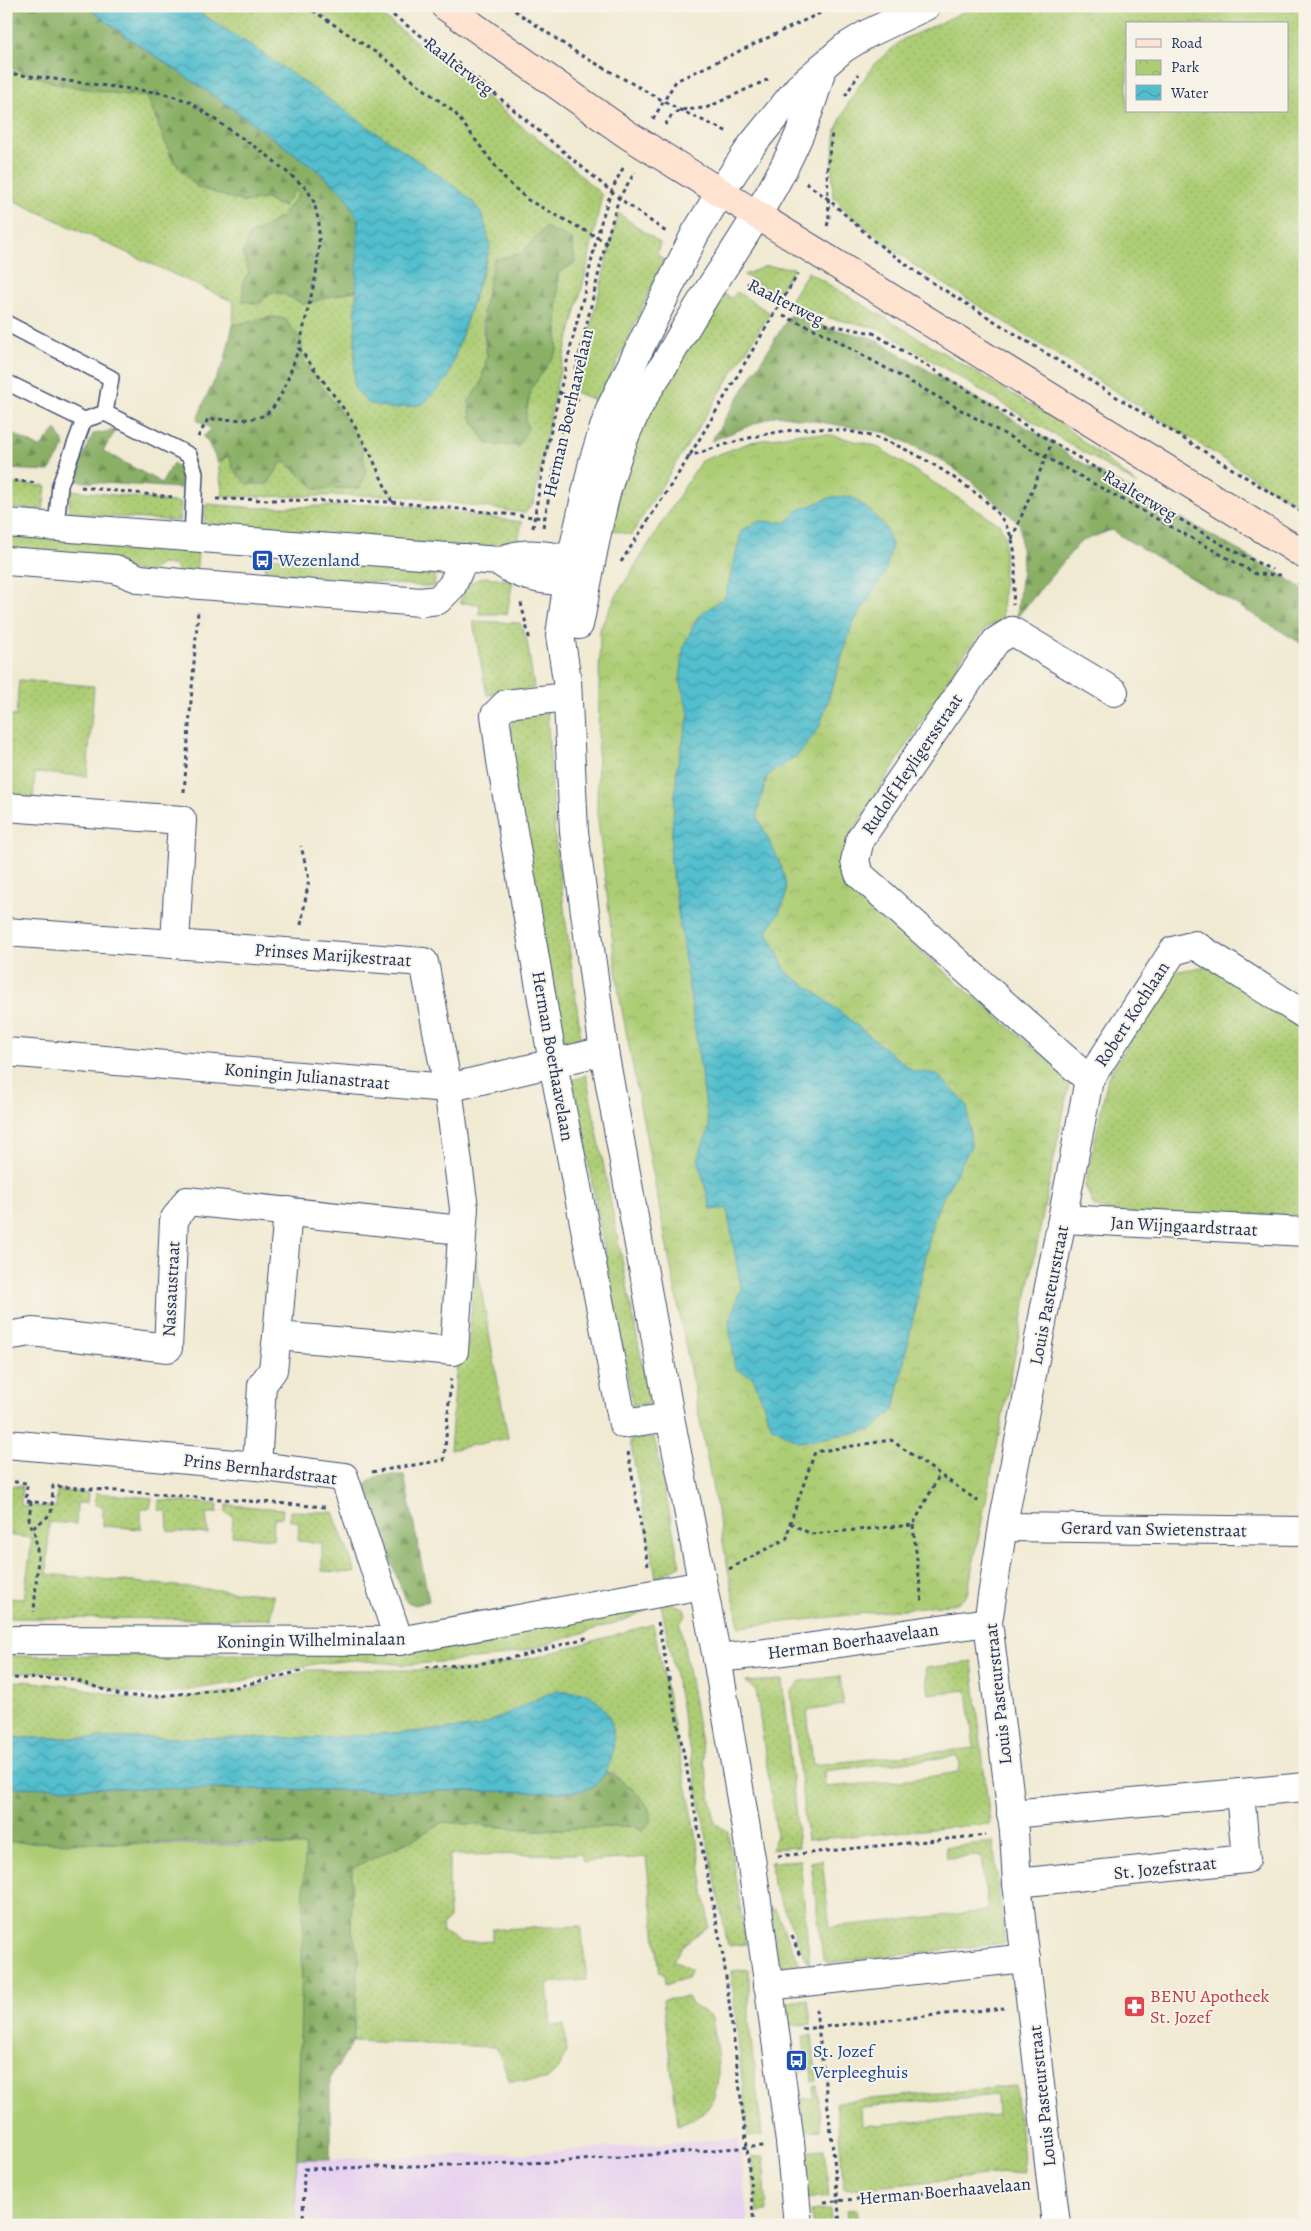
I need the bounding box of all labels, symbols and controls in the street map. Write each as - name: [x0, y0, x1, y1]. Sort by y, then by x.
- legend: [1126, 22, 1288, 112]
- street label: Raalterweg: [419, 31, 499, 101]
- text: Road: [1171, 33, 1203, 53]
- text: Park: [1171, 57, 1200, 77]
- text: Water: [1170, 83, 1208, 103]
- street label: Raalterweg: [744, 273, 828, 331]
- street label: Herman Boerhaavelaan: [537, 326, 599, 500]
- street label: Raalterweg: [1099, 464, 1181, 526]
- bus stop icon: Wezenland: [250, 548, 274, 572]
- place label: Wezenland: [277, 548, 360, 572]
- street label: Rudolf Heyligersstraat: [856, 689, 968, 839]
- street label: Prinses Marijkestraat: [254, 938, 412, 972]
- street label: Robert Kochlaan: [1089, 957, 1175, 1071]
- street label: Herman Boerhaavelaan: [526, 969, 580, 1143]
- street label: Koningin Julianastraat: [223, 1057, 391, 1095]
- street label: Jan Wijngaardstraat: [1110, 1210, 1258, 1242]
- street label: Louis Pasteurstraat: [1024, 1223, 1074, 1367]
- street label: Nassaustraat: [156, 1240, 186, 1338]
- street label: Prins Bernhardstraat: [182, 1448, 338, 1490]
- street label: Gerard van Swietenstraat: [1061, 1515, 1247, 1543]
- street label: Herman Boerhaavelaan: [766, 1617, 940, 1665]
- street label: Louis Pasteurstraat: [979, 1622, 1017, 1766]
- street label: Koningin Wilhelminalaan: [216, 1626, 406, 1654]
- street label: St. Jozefstraat: [1112, 1851, 1218, 1885]
- place label: BENU Apotheek St. Jozef: [1150, 1984, 1269, 2029]
- pharmacy icon: BENU Apotheek St. Jozef: [1122, 1994, 1146, 2018]
- street label: Louis Pasteurstraat: [1023, 2024, 1061, 2168]
- place label: St. Jozef Verpleeghuis: [812, 2039, 908, 2084]
- bus stop icon: St. Jozef Verpleeghuis: [785, 2049, 809, 2073]
- street label: Herman Boerhaavelaan: [858, 2172, 1032, 2210]

